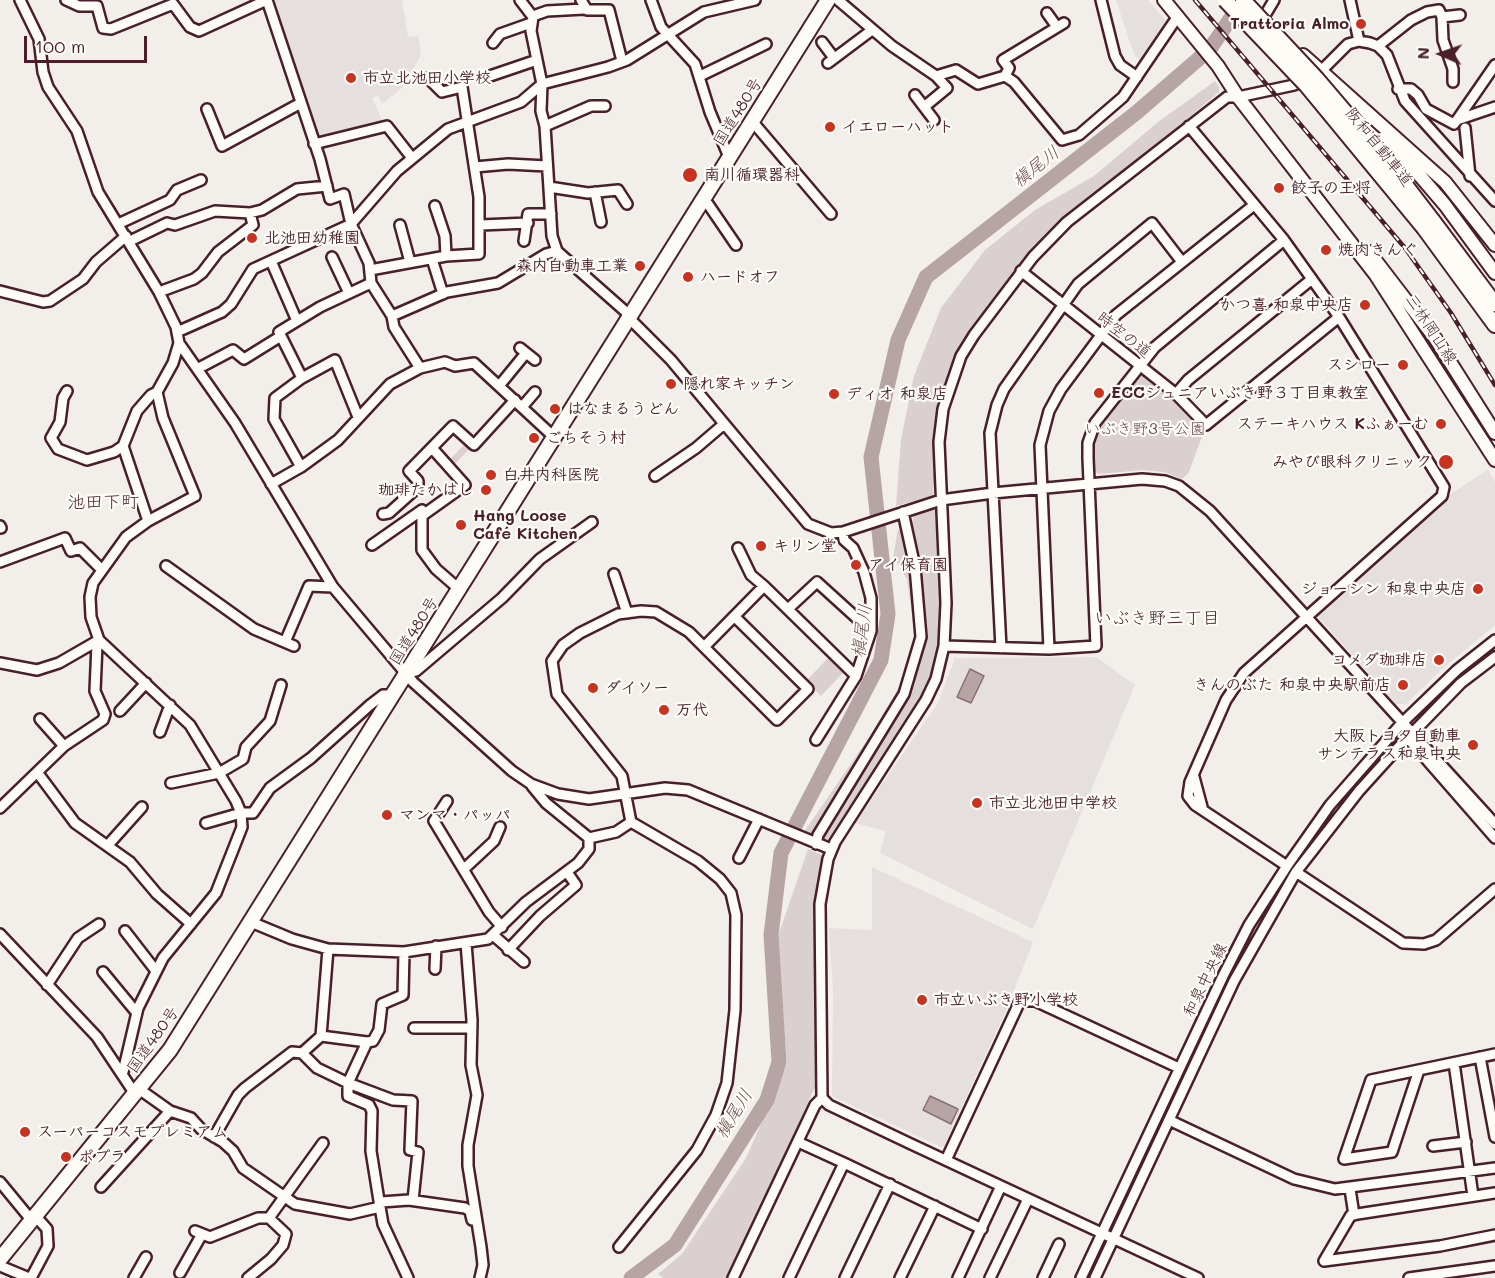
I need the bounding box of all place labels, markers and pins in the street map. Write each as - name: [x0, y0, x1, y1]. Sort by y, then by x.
- place label: Trattoria Almo: [1230, 14, 1349, 34]
- marker: Trattoria Almo: [1354, 17, 1368, 31]
- place label: 市立北池田小学校: [363, 68, 491, 88]
- marker: 市立北池田小学校: [344, 71, 358, 85]
- place label: イエローハット: [842, 117, 954, 137]
- marker: イエローハット: [823, 120, 837, 134]
- place label: 南川循環器科: [704, 165, 800, 185]
- marker: 南川循環器科: [681, 166, 699, 184]
- place label: 餃子の王将: [1291, 178, 1371, 198]
- marker: 餃子の王将: [1272, 181, 1286, 195]
- place label: 北池田幼稚園: [264, 228, 360, 248]
- marker: 北池田幼稚園: [245, 231, 259, 245]
- place label: 焼肉きんぐ: [1338, 240, 1418, 260]
- marker: 焼肉きんぐ: [1319, 243, 1333, 257]
- place label: 森内自動車工業: [516, 256, 628, 276]
- marker: 森内自動車工業: [633, 259, 647, 273]
- place label: ハードオフ: [700, 267, 780, 287]
- marker: ハードオフ: [681, 270, 695, 284]
- place label: かつ喜 和泉中央店: [1219, 295, 1353, 315]
- marker: かつ喜 和泉中央店: [1358, 298, 1372, 312]
- place label: スシロー: [1327, 355, 1391, 375]
- marker: スシロー: [1396, 358, 1410, 372]
- place label: 隠れ家キッチン: [683, 374, 795, 394]
- marker: 隠れ家キッチン: [664, 377, 678, 391]
- place label: ECCジュニアいぶき野３丁目東教室: [1111, 383, 1369, 403]
- place label: ディオ 和泉店: [846, 384, 948, 404]
- marker: ECCジュニアいぶき野３丁目東教室: [1092, 386, 1106, 400]
- marker: ディオ 和泉店: [827, 387, 841, 401]
- place label: はなまるうどん: [567, 399, 679, 419]
- marker: はなまるうどん: [548, 402, 562, 416]
- place label: ステーキハウス Kふぁーむ: [1237, 414, 1429, 434]
- marker: ステーキハウス Kふぁーむ: [1434, 417, 1448, 431]
- place label: ごちそう村: [546, 428, 626, 448]
- marker: ごちそう村: [527, 431, 541, 445]
- place label: みやび眼科クリニック: [1272, 452, 1432, 472]
- marker: みやび眼科クリニック: [1437, 453, 1455, 471]
- place label: 白井内科医院: [503, 465, 599, 485]
- marker: 白井内科医院: [484, 468, 498, 482]
- place label: 珈琲たかはし: [378, 480, 474, 500]
- marker: 珈琲たかはし: [479, 483, 493, 497]
- place label: Hang Loose Cafe Kitchen: [473, 506, 577, 544]
- marker: Hang Loose Cafe Kitchen: [454, 518, 468, 532]
- place label: キリン堂: [773, 536, 837, 556]
- marker: キリン堂: [754, 539, 768, 553]
- place label: アイ保育園: [868, 555, 948, 575]
- marker: アイ保育園: [849, 558, 863, 572]
- place label: ジョーシン 和泉中央店: [1301, 579, 1466, 599]
- marker: ジョーシン 和泉中央店: [1471, 582, 1485, 596]
- place label: コメダ珈琲店: [1331, 650, 1427, 670]
- marker: コメダ珈琲店: [1432, 653, 1446, 667]
- place label: きんのぶた 和泉中央駅前店: [1193, 675, 1391, 695]
- place label: ダイソー: [605, 678, 669, 698]
- marker: きんのぶた 和泉中央駅前店: [1396, 678, 1410, 692]
- marker: ダイソー: [586, 681, 600, 695]
- place label: 万代: [676, 700, 708, 720]
- marker: 万代: [657, 703, 671, 717]
- place label: 大阪トヨタ自動車 サンテラス和泉中央: [1317, 726, 1461, 764]
- marker: 大阪トヨタ自動車 サンテラス和泉中央: [1466, 738, 1480, 752]
- place label: 市立北池田中学校: [989, 793, 1117, 813]
- marker: 市立北池田中学校: [970, 796, 984, 810]
- place label: マンマ・パッパ: [399, 805, 511, 825]
- marker: マンマ・パッパ: [380, 808, 394, 822]
- place label: 市立いぶき野小学校: [934, 990, 1078, 1010]
- marker: 市立いぶき野小学校: [915, 993, 929, 1007]
- place label: スーパーコスモプレミアム: [37, 1122, 228, 1142]
- marker: スーパーコスモプレミアム: [18, 1125, 32, 1139]
- place label: ポプラ: [78, 1147, 126, 1167]
- marker: ポプラ: [59, 1150, 73, 1164]

